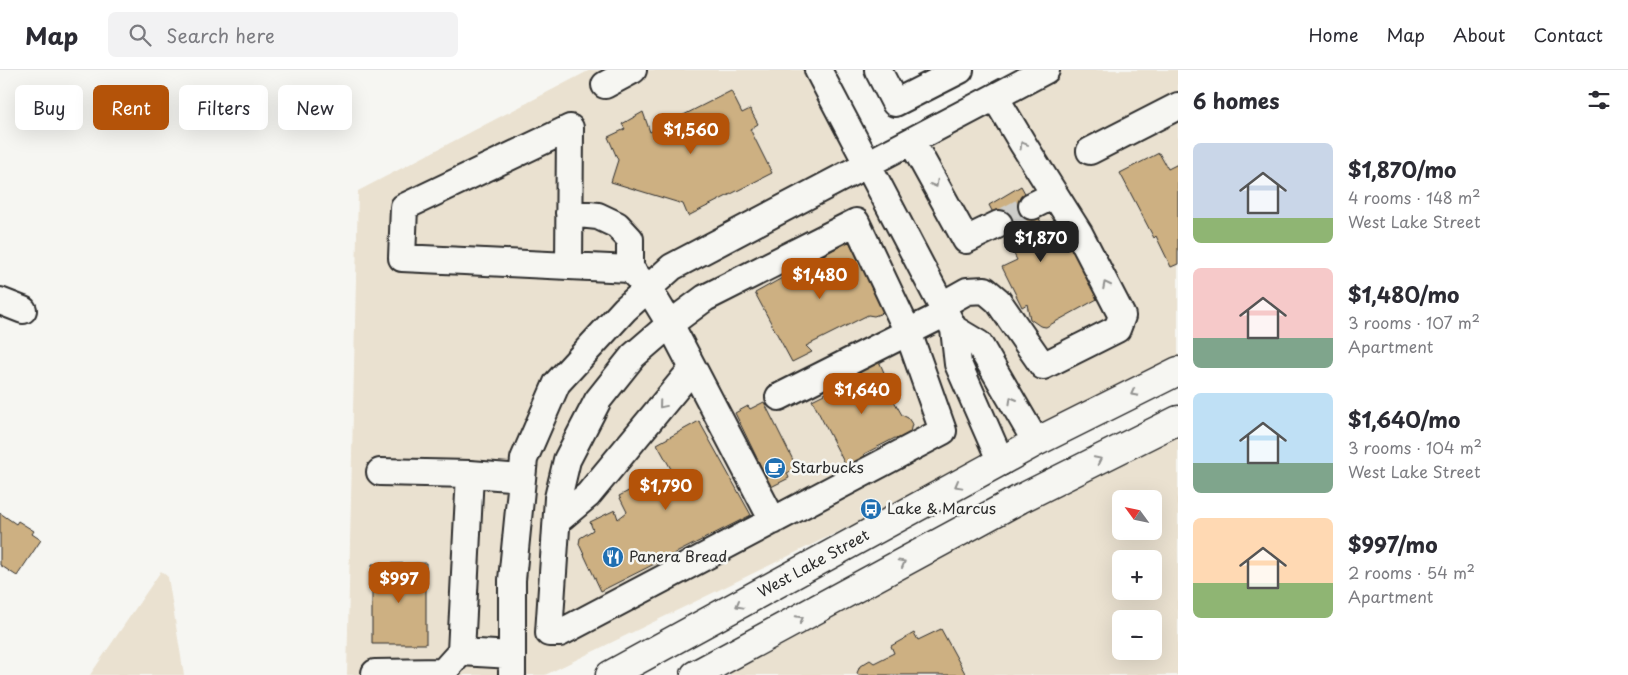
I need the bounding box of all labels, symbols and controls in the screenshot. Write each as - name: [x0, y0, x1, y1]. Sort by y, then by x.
- search box: [108, 12, 458, 57]
- text: Map: [25, 17, 78, 53]
- icon: search: [126, 21, 154, 49]
- text: Search here: [166, 21, 275, 49]
- text: Home: [1308, 21, 1358, 48]
- text: Map: [1386, 21, 1425, 48]
- text: About: [1453, 21, 1505, 48]
- text: Contact: [1533, 21, 1603, 48]
- text: 6 homes: [1193, 84, 1279, 116]
- chip: Buy: [15, 85, 83, 130]
- chip: Rent: [93, 85, 169, 130]
- chip: Filters: [179, 85, 268, 130]
- chip: New: [278, 85, 352, 130]
- icon: filters: [1585, 86, 1613, 114]
- pin: $1,560: [650, 112, 732, 155]
- text: $1,560: [663, 117, 719, 141]
- one-way arrow: [1020, 142, 1030, 151]
- text: $1,870/mo: [1348, 153, 1456, 185]
- icon: home: [1233, 163, 1293, 223]
- one-way arrow: [929, 179, 939, 188]
- text: 4 rooms · 148 m²: [1348, 185, 1481, 209]
- text: West Lake Street: [1348, 209, 1481, 233]
- pin: $1,870: [1000, 220, 1082, 263]
- text: $1,870: [1015, 225, 1067, 249]
- pin: $1,480: [779, 258, 861, 300]
- text: $1,480: [793, 262, 847, 286]
- text: $1,480/mo: [1348, 278, 1459, 310]
- one-way arrow: [1102, 281, 1112, 290]
- icon: home: [1233, 288, 1293, 348]
- text: 3 rooms · 107 m²: [1348, 310, 1480, 334]
- text: Apartment: [1348, 334, 1433, 358]
- pin: $1,640: [821, 372, 903, 415]
- text: $1,640: [834, 377, 890, 401]
- one-way arrow: [1131, 387, 1140, 397]
- one-way arrow: [1008, 396, 1018, 405]
- one-way arrow: [659, 399, 668, 408]
- text: $1,640/mo: [1348, 403, 1460, 435]
- icon: home: [1233, 413, 1293, 473]
- text: 3 rooms · 104 m²: [1348, 435, 1482, 459]
- place label: Starbucks: [791, 455, 864, 478]
- cafe icon: Starbucks: [763, 456, 787, 480]
- one-way arrow: [1093, 456, 1102, 466]
- text: West Lake Street: [1348, 459, 1481, 483]
- pin: $1,790: [625, 468, 707, 511]
- text: $1,790: [640, 473, 692, 497]
- one-way arrow: [954, 479, 963, 489]
- north arrow: [1112, 490, 1162, 540]
- map controls: [1112, 490, 1162, 660]
- place label: Lake & Marcus: [887, 496, 996, 519]
- bus stop icon: Lake & Marcus: [859, 497, 883, 521]
- street label: West Lake Street: [753, 522, 873, 602]
- text: $997/mo: [1348, 528, 1437, 560]
- icon: home: [1233, 538, 1293, 598]
- place label: Panera Bread: [629, 544, 727, 567]
- restaurant icon: Panera Bread: [601, 545, 625, 569]
- button: +: [1112, 550, 1162, 600]
- one-way arrow: [896, 560, 905, 570]
- text: 2 rooms · 54 m²: [1348, 560, 1475, 584]
- pin: $997: [369, 562, 429, 604]
- text: $997: [380, 566, 418, 590]
- text: Apartment: [1348, 584, 1433, 608]
- one-way arrow: [735, 599, 744, 609]
- button: −: [1112, 610, 1162, 660]
- one-way arrow: [794, 615, 803, 625]

